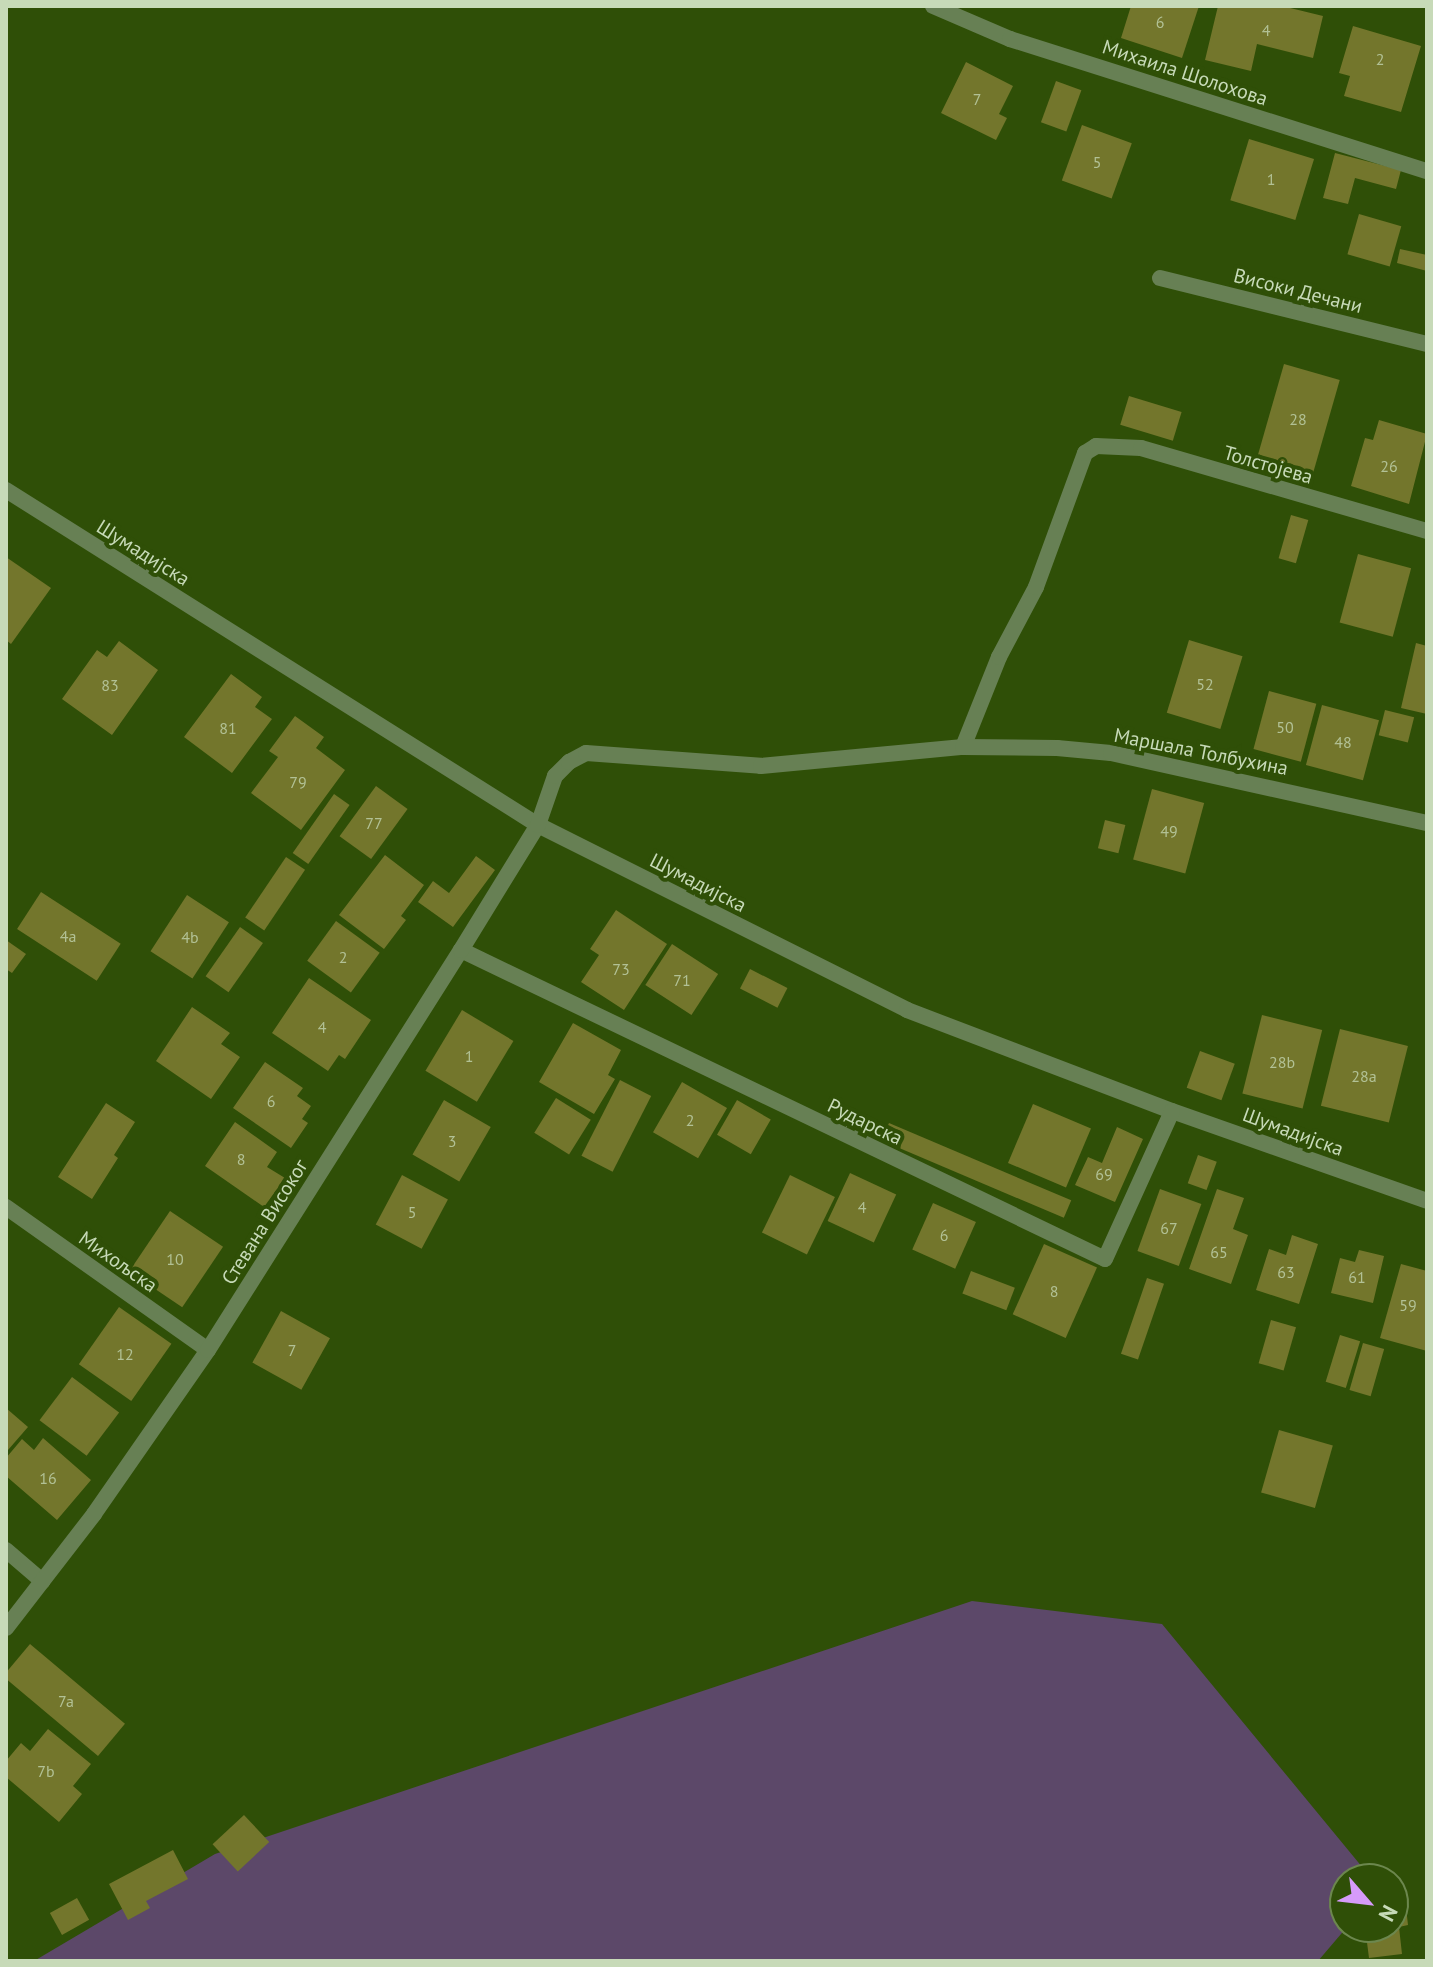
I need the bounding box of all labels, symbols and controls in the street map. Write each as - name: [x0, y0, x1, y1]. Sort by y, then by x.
- house number: 6: [1156, 12, 1164, 32]
- house number: 4: [1262, 20, 1270, 40]
- street label: Михаила Шолохова: [1099, 35, 1271, 111]
- house number: 2: [1376, 49, 1384, 69]
- house number: 7: [973, 89, 981, 109]
- house number: 5: [1093, 152, 1101, 172]
- house number: 1: [1267, 169, 1275, 189]
- street label: Високи Дечани: [1231, 263, 1365, 319]
- house number: 28: [1289, 409, 1307, 429]
- street label: Толстојева: [1221, 441, 1315, 489]
- house number: 26: [1380, 456, 1398, 476]
- street label: Шумадијска: [92, 515, 194, 591]
- house number: 52: [1196, 674, 1214, 694]
- house number: 83: [101, 675, 119, 695]
- house number: 50: [1276, 717, 1294, 737]
- house number: 81: [219, 718, 237, 738]
- street label: Маршала Толбухина: [1112, 723, 1290, 781]
- house number: 48: [1334, 732, 1352, 752]
- house number: 79: [289, 772, 307, 792]
- house number: 77: [365, 813, 383, 833]
- house number: 49: [1160, 821, 1178, 841]
- street label: Шумадијска: [646, 848, 750, 918]
- house number: 4a: [60, 926, 76, 946]
- house number: 4b: [181, 927, 199, 947]
- house number: 2: [339, 947, 347, 967]
- house number: 73: [612, 959, 630, 979]
- house number: 71: [673, 970, 691, 990]
- house number: 4: [318, 1017, 326, 1037]
- house number: 1: [465, 1046, 473, 1066]
- house number: 28b: [1269, 1052, 1295, 1072]
- house number: 28a: [1351, 1066, 1377, 1086]
- house number: 6: [267, 1091, 275, 1111]
- street label: Рударска: [824, 1094, 906, 1150]
- street label: Шумадијска: [1239, 1103, 1347, 1161]
- house number: 2: [686, 1110, 694, 1130]
- house number: 3: [448, 1131, 456, 1151]
- house number: 8: [237, 1149, 245, 1169]
- street label: Стевана Високог: [217, 1155, 313, 1289]
- house number: 69: [1095, 1164, 1113, 1184]
- house number: 4: [858, 1197, 866, 1217]
- house number: 5: [408, 1202, 416, 1222]
- house number: 67: [1160, 1218, 1178, 1238]
- house number: 6: [940, 1225, 948, 1245]
- street label: Михољска: [74, 1226, 162, 1298]
- house number: 65: [1210, 1242, 1228, 1262]
- house number: 10: [166, 1249, 184, 1269]
- house number: 63: [1277, 1262, 1295, 1282]
- house number: 61: [1348, 1267, 1366, 1287]
- house number: 8: [1050, 1281, 1058, 1301]
- house number: 59: [1399, 1295, 1417, 1315]
- house number: 7: [288, 1340, 296, 1360]
- house number: 12: [116, 1344, 134, 1364]
- house number: 16: [39, 1468, 57, 1488]
- house number: 7a: [58, 1691, 74, 1711]
- house number: 7b: [37, 1761, 55, 1781]
- north arrow: [1329, 1863, 1409, 1943]
- text: N: [1373, 1900, 1404, 1926]

